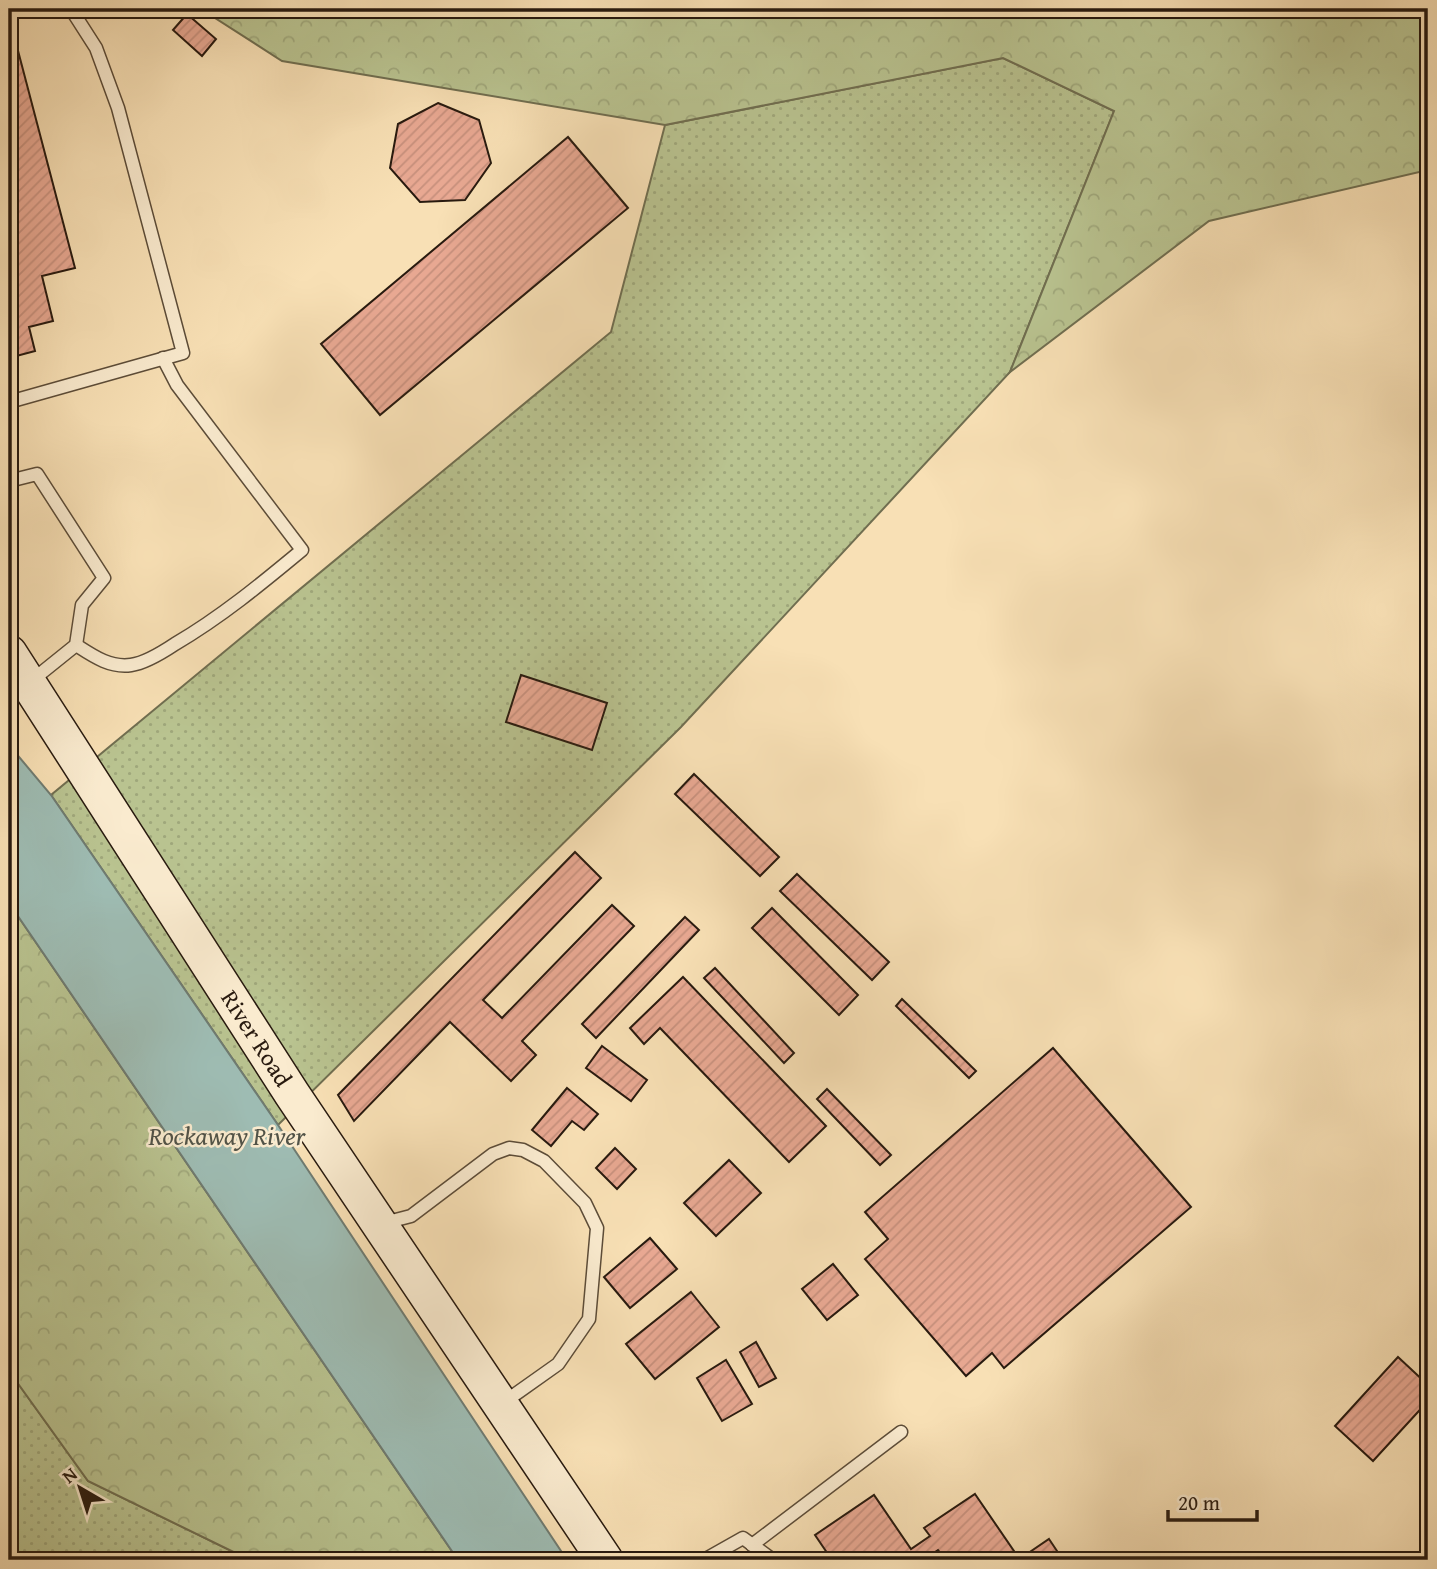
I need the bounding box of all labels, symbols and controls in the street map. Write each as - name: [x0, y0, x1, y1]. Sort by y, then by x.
- street label: River Road: [213, 983, 301, 1094]
- water label: Rockaway River: [147, 1116, 307, 1155]
- north arrow: [46, 1454, 116, 1524]
- text: N: [56, 1460, 83, 1490]
- scale bar: [1168, 1478, 1257, 1522]
- text: 20 m: [1178, 1487, 1220, 1518]

